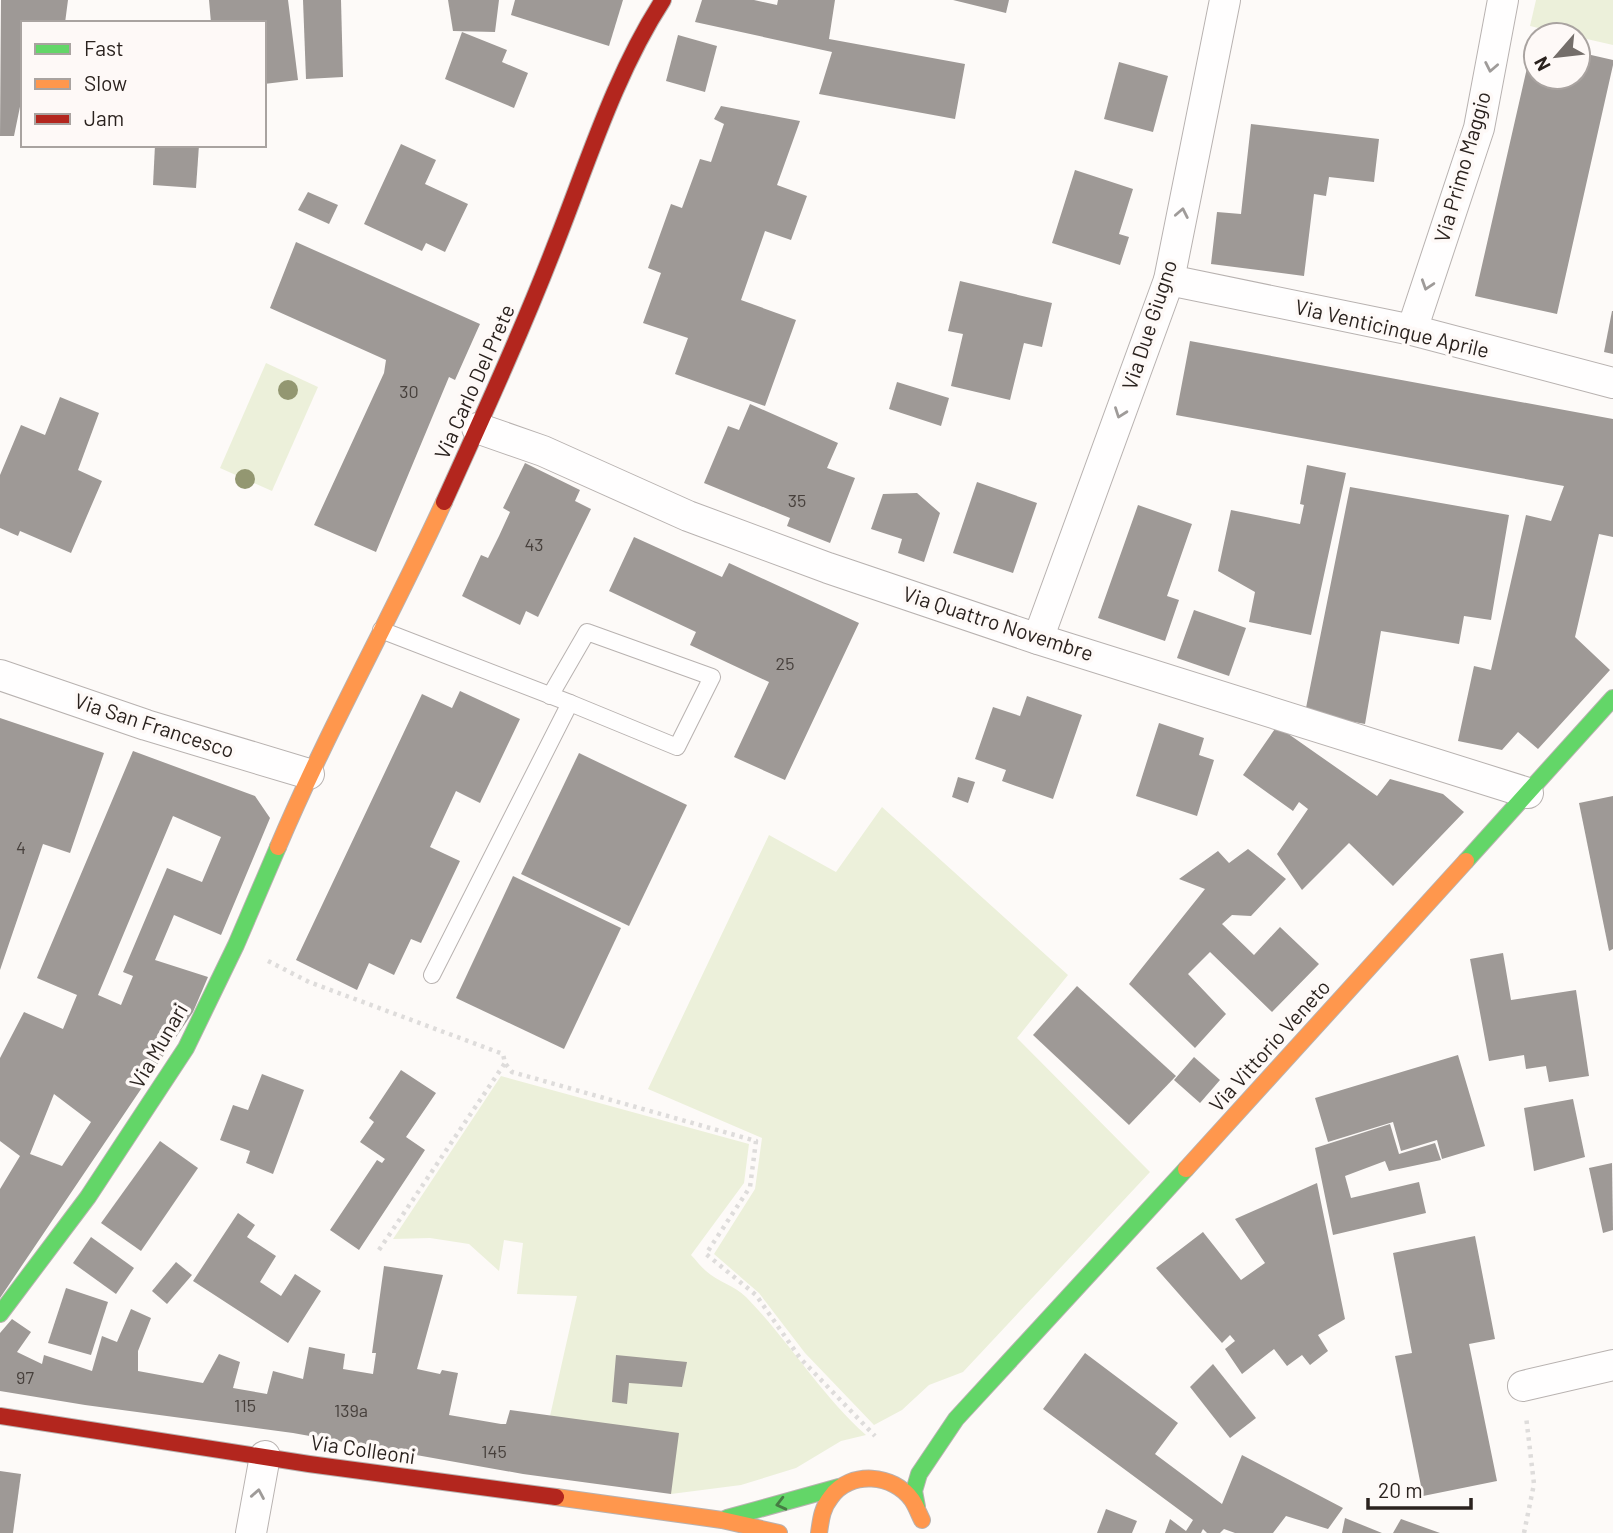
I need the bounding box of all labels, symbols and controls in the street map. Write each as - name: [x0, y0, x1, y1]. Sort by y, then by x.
- legend: [21, 21, 266, 147]
- north arrow: [1522, 21, 1592, 91]
- text: Fast: [84, 35, 124, 60]
- text: N: [1528, 53, 1555, 75]
- one-way arrow: [1484, 61, 1499, 73]
- text: Slow: [84, 70, 127, 95]
- street label: Via Primo Maggio: [1428, 88, 1495, 245]
- text: Jam: [84, 105, 124, 130]
- one-way arrow: [1174, 207, 1189, 219]
- street label: Via Due Giugno: [1116, 256, 1181, 393]
- one-way arrow: [1421, 278, 1435, 291]
- street label: Via Venticinque Aprile: [1293, 293, 1492, 362]
- street label: Via Carlo Del Prete: [428, 300, 519, 463]
- house number: 30: [399, 380, 419, 402]
- one-way arrow: [1114, 407, 1128, 419]
- house number: 35: [788, 489, 806, 511]
- house number: 43: [524, 533, 544, 555]
- street label: Via Quattro Novembre: [900, 580, 1097, 665]
- house number: 25: [776, 652, 794, 674]
- street label: Via San Francesco: [71, 687, 238, 762]
- house number: 4: [16, 836, 26, 858]
- street label: Via Vittorio Veneto: [1203, 974, 1335, 1116]
- street label: Via Munari: [123, 998, 192, 1092]
- house number: 97: [16, 1366, 34, 1388]
- house number: 115: [234, 1394, 256, 1416]
- house number: 139a: [334, 1399, 368, 1421]
- street label: Via Colleoni: [309, 1429, 417, 1468]
- house number: 145: [481, 1440, 507, 1462]
- scale bar: [1368, 1466, 1471, 1510]
- text: 20 m: [1378, 1477, 1423, 1502]
- one-way arrow: [250, 1488, 265, 1500]
- one-way arrow: [775, 1496, 787, 1510]

